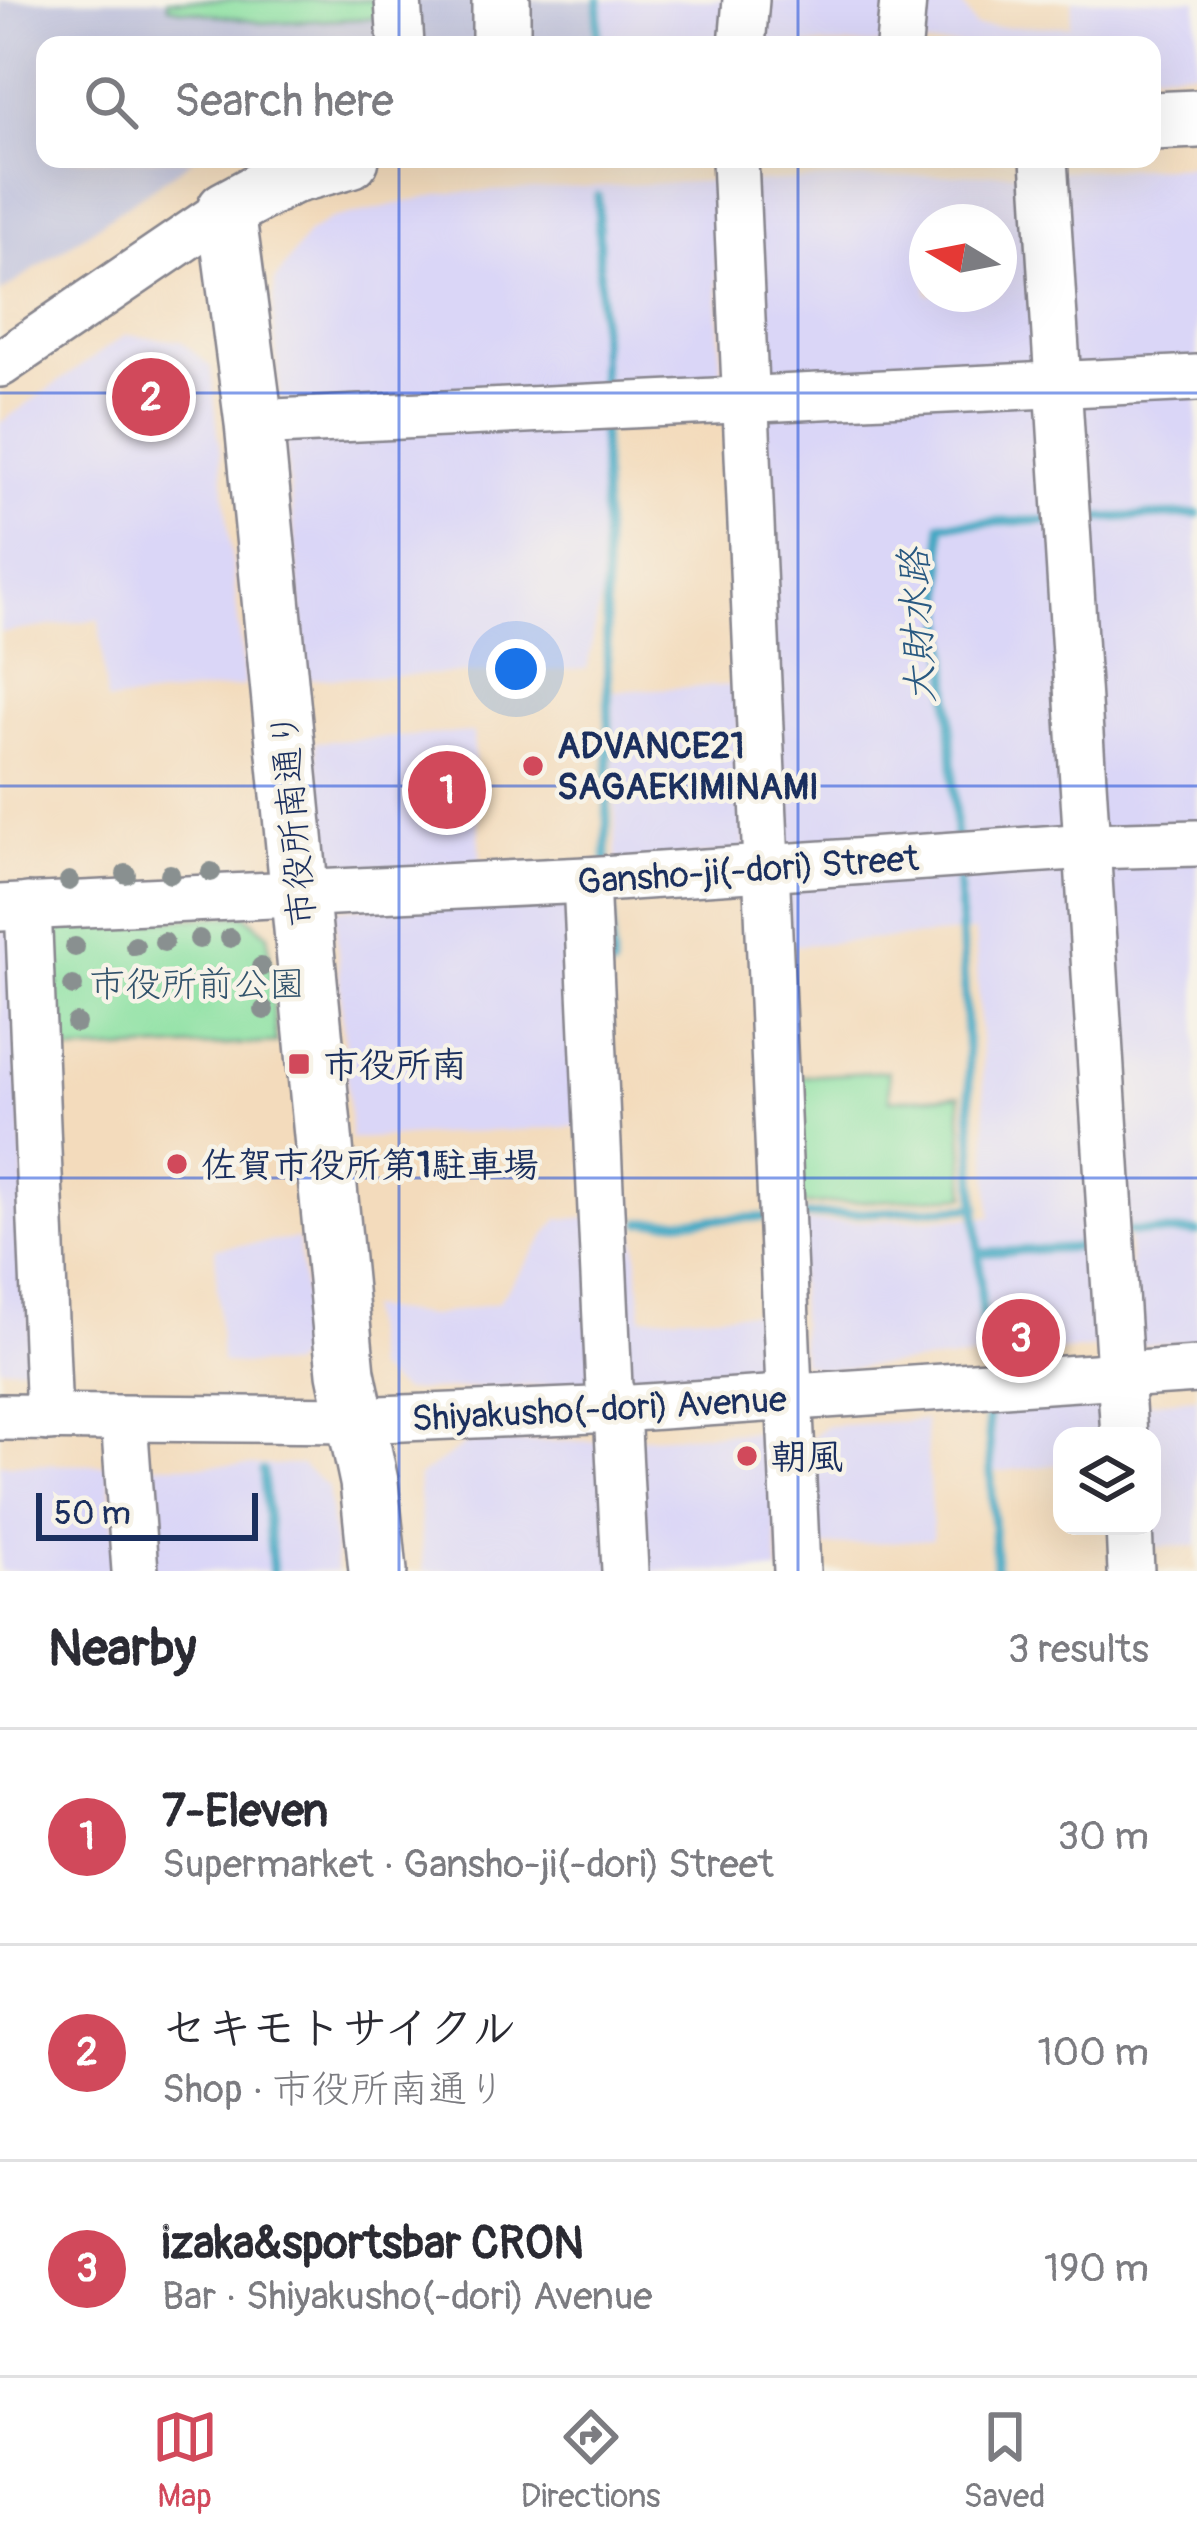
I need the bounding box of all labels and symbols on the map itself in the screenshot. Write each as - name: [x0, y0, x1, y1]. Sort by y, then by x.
- north arrow: [909, 204, 1017, 312]
- pin: 2: [112, 352, 190, 442]
- water label: 大財水路: [889, 545, 946, 705]
- your location: [486, 639, 546, 699]
- street label: 市役所南通り: [262, 709, 325, 928]
- place label: ADVANCE21 SAGAEKIMINAMI: [557, 724, 819, 810]
- pin: 1: [408, 745, 486, 835]
- marker: ADVANCE21 SAGAEKIMINAMI: [520, 753, 546, 779]
- street label: Gansho-ji(-dori) Street: [576, 836, 921, 905]
- park label: 市役所前公園: [89, 962, 305, 1007]
- place label: 市役所南: [323, 1043, 467, 1088]
- marker: 市役所南: [286, 1051, 312, 1077]
- place label: 佐賀市役所第1駐車場: [201, 1143, 539, 1188]
- marker: 佐賀市役所第1駐車場: [164, 1151, 190, 1177]
- pin: 3: [982, 1293, 1060, 1383]
- street label: Shiyakusho(-dori) Avenue: [410, 1377, 788, 1442]
- place label: 朝風: [771, 1435, 843, 1480]
- marker: 朝風: [734, 1443, 760, 1469]
- scale bar: [36, 1487, 258, 1540]

